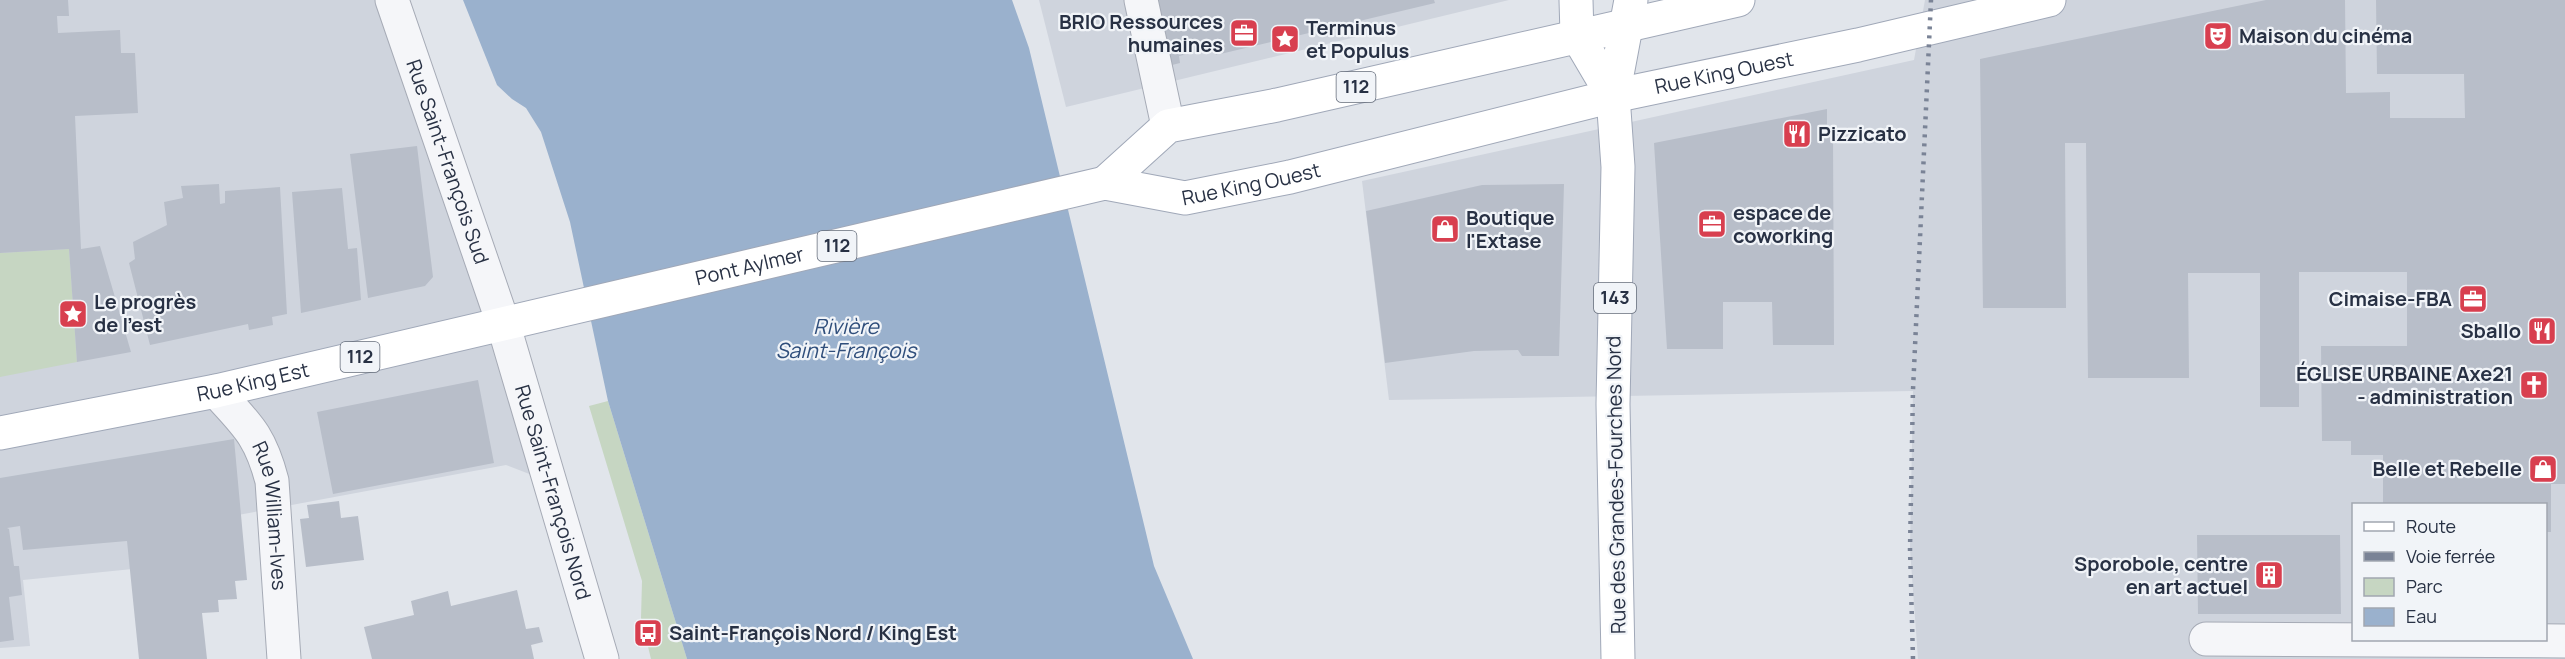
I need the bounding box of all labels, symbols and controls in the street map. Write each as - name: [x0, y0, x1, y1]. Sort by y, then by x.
- place label: BRIO Ressources humaines: [1059, 8, 1223, 58]
- place label: Terminus et Populus: [1306, 14, 1410, 64]
- office icon: BRIO Ressources humaines: [1228, 17, 1260, 49]
- theatre icon: Maison du cinéma: [2202, 20, 2234, 52]
- place label: Maison du cinéma: [2239, 22, 2412, 49]
- place icon: Terminus et Populus: [1269, 23, 1301, 55]
- street label: Rue King Ouest: [1652, 45, 1796, 100]
- street label: Rue Saint-François Sud: [400, 56, 496, 267]
- road number: 112: [1336, 72, 1376, 102]
- restaurant icon: Pizzicato: [1781, 118, 1813, 150]
- place label: Pizzicato: [1818, 120, 1907, 147]
- street label: Rue King Ouest: [1179, 156, 1323, 211]
- place label: espace de coworking: [1733, 199, 1833, 249]
- place label: Boutique l'Extase: [1466, 204, 1555, 254]
- office icon: espace de coworking: [1696, 208, 1728, 240]
- shop icon: Boutique l'Extase: [1429, 213, 1461, 245]
- road number: 112: [818, 231, 856, 261]
- street label: Pont Aylmer: [693, 240, 806, 291]
- road number: 143: [1594, 283, 1636, 313]
- office icon: Cimaise-FBA: [2457, 283, 2489, 315]
- place label: Cimaise-FBA: [2329, 285, 2453, 312]
- place label: Le progrès de l'est: [94, 288, 197, 338]
- place icon: Le progrès de l'est: [57, 298, 89, 330]
- water label: Rivière Saint-François: [776, 312, 918, 364]
- restaurant icon: Sballo: [2526, 315, 2558, 347]
- place label: Sballo: [2460, 317, 2521, 344]
- street label: Rue des Grandes-Fourches Nord: [1599, 336, 1632, 634]
- road number: 112: [340, 342, 380, 372]
- street label: Rue King Est: [194, 356, 312, 407]
- place label: ÉGLISE URBAINE Axe21 - administration: [2296, 360, 2513, 410]
- church icon: ÉGLISE URBAINE Axe21 - administration: [2518, 369, 2550, 401]
- street label: Rue Saint-François Nord: [509, 381, 598, 603]
- street label: Rue William-Ives: [246, 437, 293, 591]
- shop icon: Belle et Rebelle: [2527, 453, 2559, 485]
- place label: Belle et Rebelle: [2373, 455, 2522, 482]
- legend: [2352, 503, 2547, 641]
- text: Route: [2406, 514, 2456, 538]
- text: Voie ferrée: [2406, 544, 2495, 568]
- place label: Sporobole, centre en art actuel: [2074, 550, 2248, 600]
- building icon: Sporobole, centre en art actuel: [2253, 559, 2285, 591]
- text: Parc: [2406, 574, 2443, 598]
- text: Eau: [2406, 604, 2437, 628]
- bus stop icon: Saint-François Nord / King Est: [632, 617, 664, 649]
- place label: Saint-François Nord / King Est: [669, 619, 957, 646]

